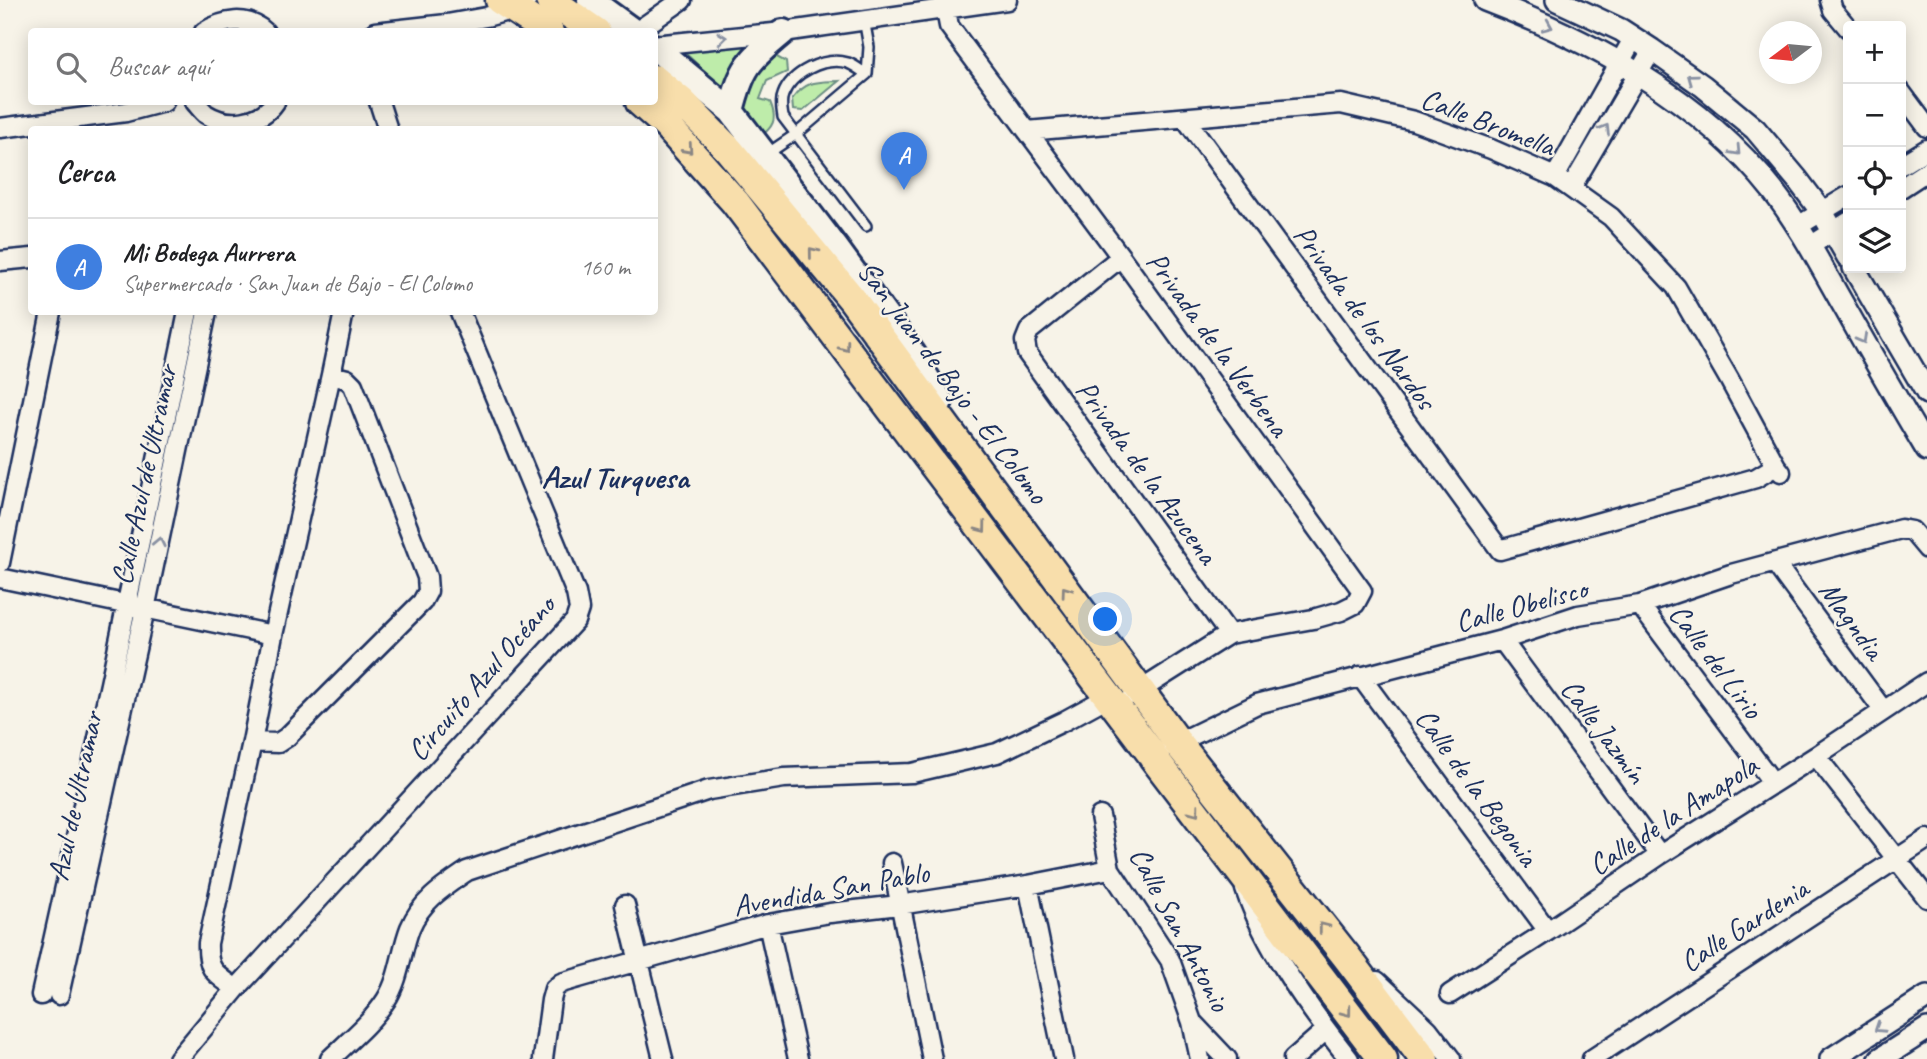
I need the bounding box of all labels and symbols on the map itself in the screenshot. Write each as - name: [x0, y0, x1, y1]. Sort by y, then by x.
- one-way arrow: [1540, 18, 1553, 32]
- north arrow: [1759, 21, 1822, 84]
- one-way arrow: [717, 31, 728, 46]
- one-way arrow: [1687, 74, 1700, 86]
- street label: Calle Bromella: [1416, 79, 1562, 166]
- one-way arrow: [1597, 124, 1610, 137]
- pin: A: [881, 132, 927, 190]
- one-way arrow: [680, 141, 692, 154]
- one-way arrow: [1728, 143, 1740, 156]
- street label: Privada de los Nardos: [1285, 217, 1446, 419]
- street label: Privada de la Verbena: [1138, 244, 1299, 446]
- one-way arrow: [809, 247, 821, 260]
- street label: San Juan de Bajo - El Colomo: [849, 253, 1058, 512]
- one-way arrow: [1854, 332, 1867, 345]
- one-way arrow: [836, 339, 849, 351]
- street label: Calle Azul de Ultramar: [102, 359, 186, 588]
- street label: Privada de la Azucena: [1067, 372, 1228, 573]
- district label: Azul Turquesa: [541, 457, 691, 498]
- one-way arrow: [973, 521, 986, 533]
- one-way arrow: [150, 536, 165, 548]
- street label: Calle Obelisco: [1451, 568, 1594, 641]
- street label: Magndia: [1811, 573, 1895, 669]
- street label: Circuito Azul Océano: [399, 585, 566, 769]
- one-way arrow: [1062, 586, 1074, 599]
- street label: Calle del Lirio: [1661, 596, 1772, 727]
- your location: [1088, 602, 1122, 636]
- street label: Calle Jazmín: [1552, 671, 1657, 792]
- street label: Calle de la Begonia: [1407, 700, 1548, 875]
- street label: Azul de Ultramar: [39, 706, 112, 884]
- street label: Calle de la Amapola: [1581, 745, 1766, 884]
- one-way arrow: [1186, 803, 1199, 816]
- street label: Calle San Antonio: [1121, 840, 1240, 1019]
- street label: Avendida San Pablo: [730, 853, 933, 925]
- street label: Calle Gardenia: [1673, 868, 1818, 981]
- one-way arrow: [1318, 922, 1331, 935]
- one-way arrow: [1339, 1004, 1352, 1016]
- one-way arrow: [1874, 1019, 1887, 1032]

